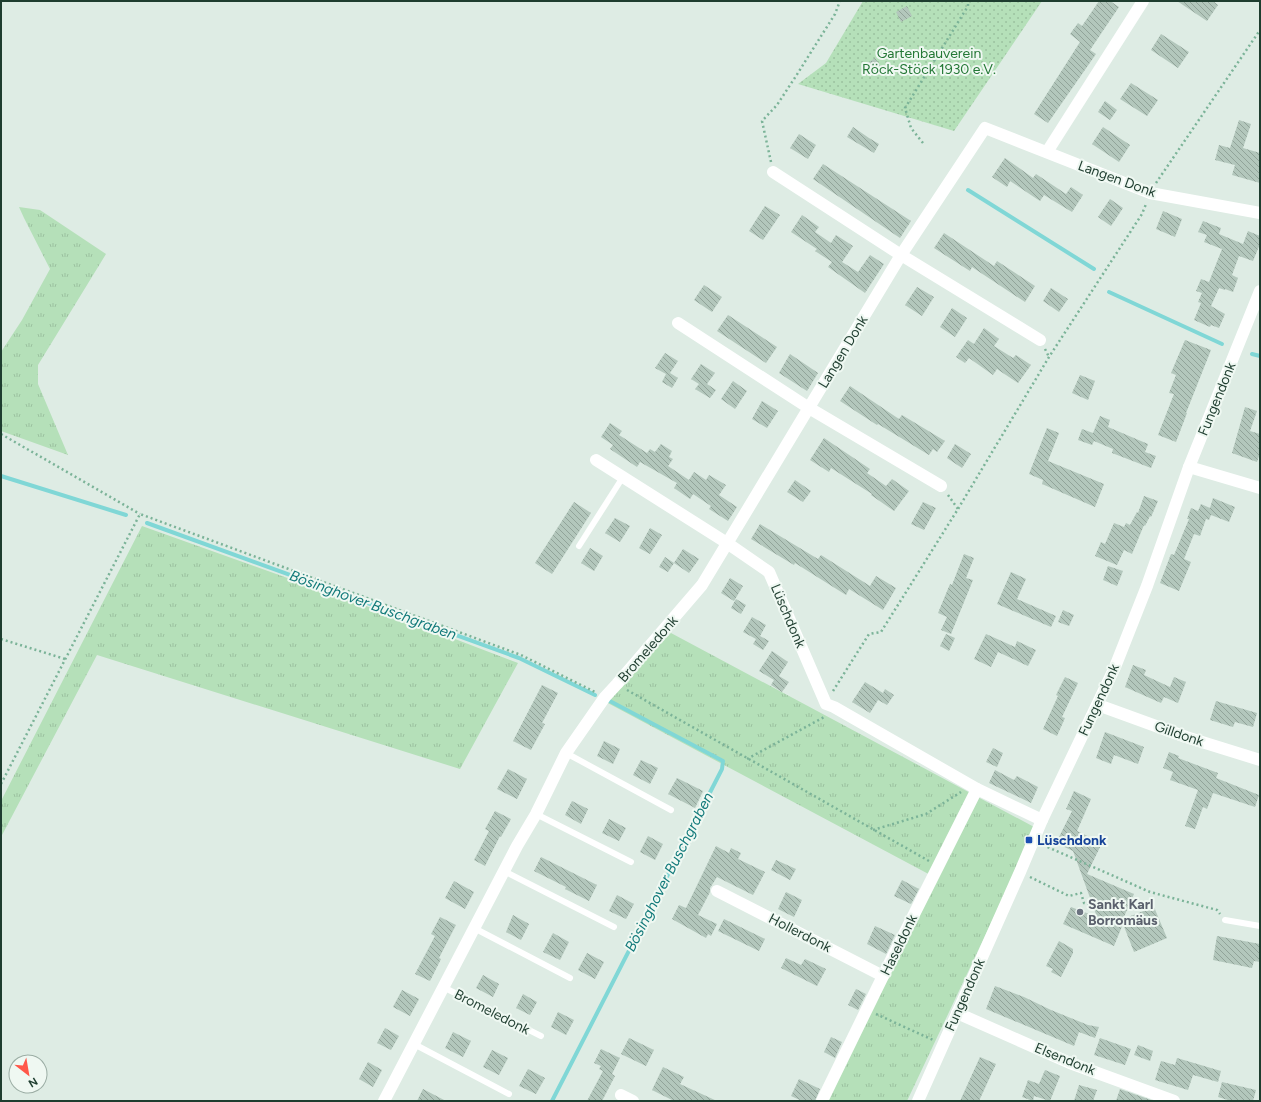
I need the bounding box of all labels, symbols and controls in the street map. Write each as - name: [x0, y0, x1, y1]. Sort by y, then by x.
- park label: Gartenbauverein Röck-Stöck 1930 e.V.: [862, 45, 996, 78]
- street label: Langen Donk: [1076, 157, 1158, 201]
- street label: Langen Donk: [815, 312, 871, 391]
- street label: Fungendonk: [1195, 360, 1240, 438]
- water label: Bösinghover Buschgraben: [287, 566, 459, 644]
- street label: Lüschdonk: [767, 581, 809, 651]
- street label: Bromeledonk: [614, 612, 682, 686]
- street label: Fungendonk: [1075, 661, 1123, 739]
- street label: Gilldonk: [1152, 718, 1206, 750]
- water label: Bösinghover Buschgraben: [621, 789, 717, 955]
- place label: Lüschdonk: [1037, 832, 1107, 849]
- marker: Lüschdonk: [1024, 835, 1034, 845]
- place label: Sankt Karl Borromäus: [1088, 896, 1158, 929]
- marker: Sankt Karl Borromäus: [1075, 907, 1085, 917]
- street label: Hollerdonk: [766, 910, 834, 956]
- street label: Haseldonk: [877, 912, 921, 978]
- street label: Fungendonk: [941, 956, 989, 1034]
- street label: Bromeledonk: [451, 986, 533, 1038]
- street label: Elsendonk: [1032, 1039, 1098, 1079]
- north arrow: [8, 1054, 48, 1094]
- text: N: [26, 1074, 40, 1090]

